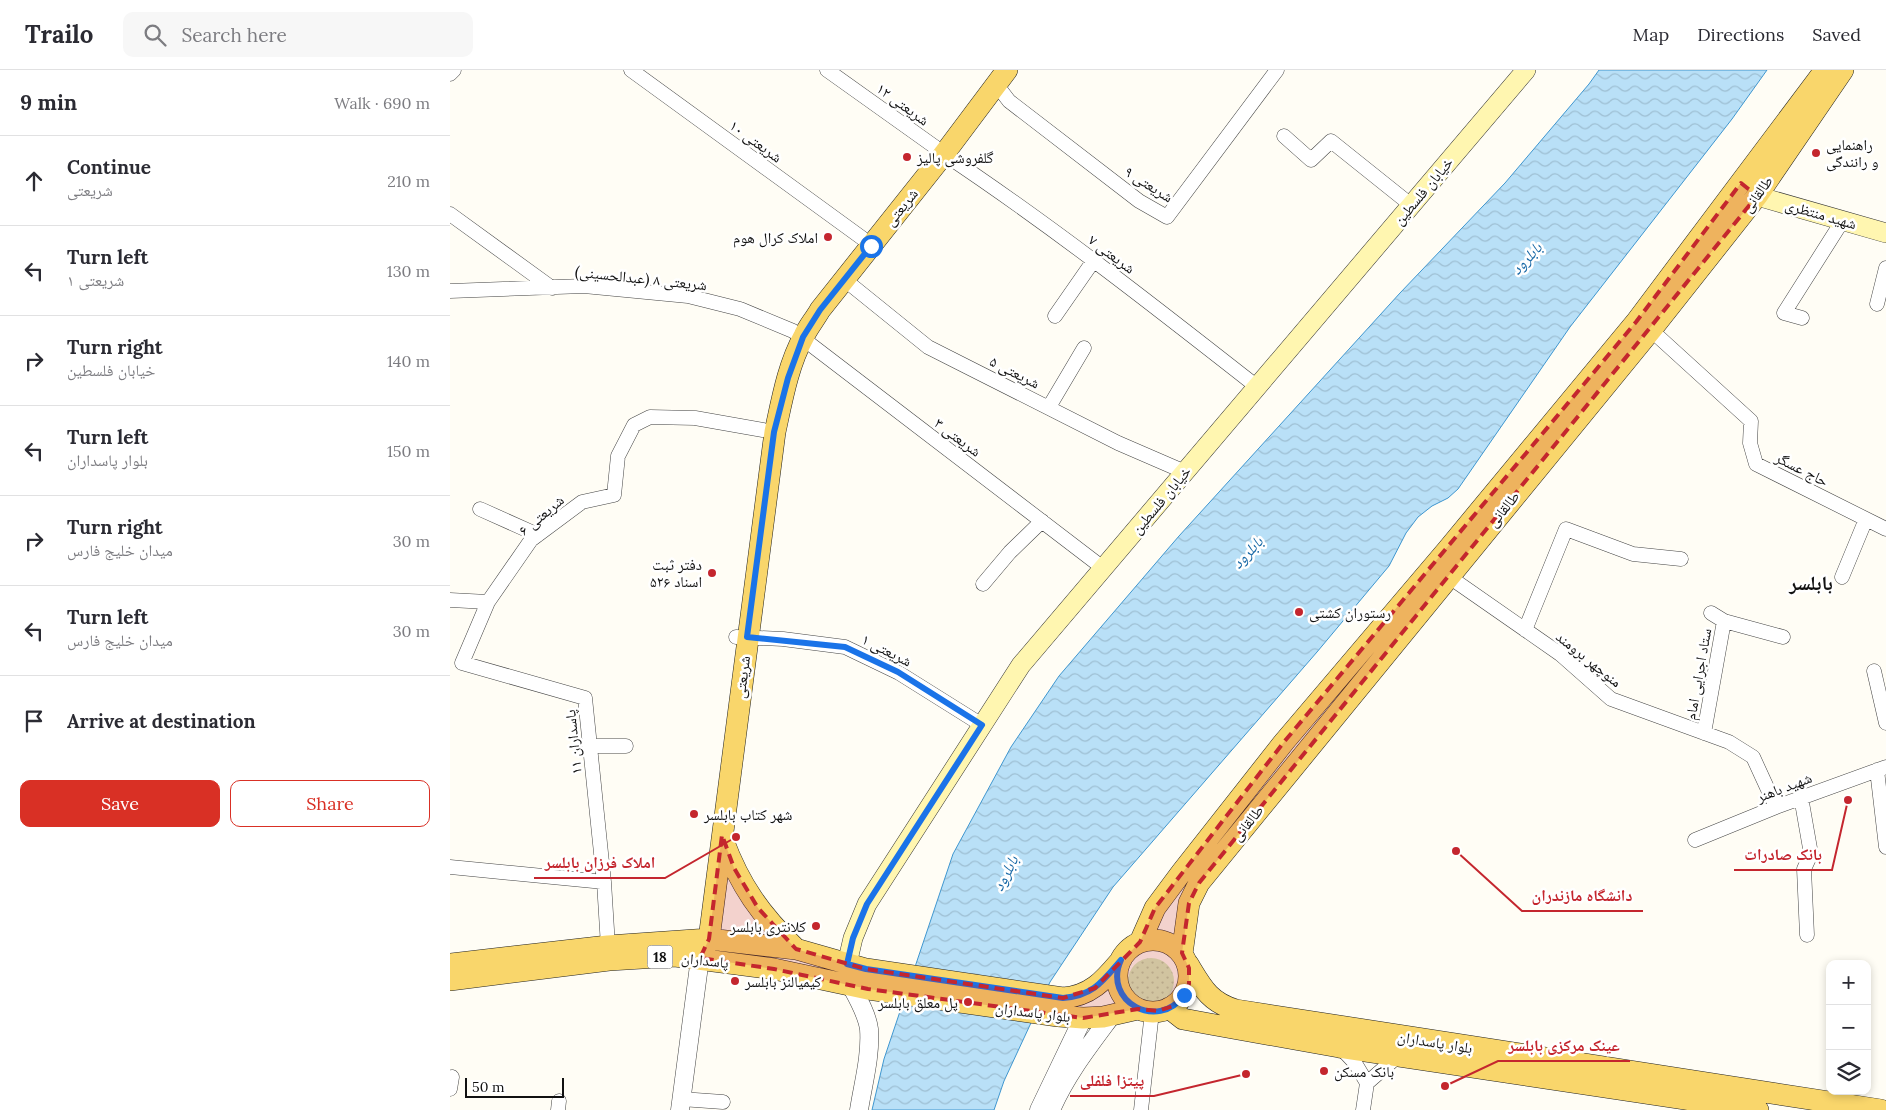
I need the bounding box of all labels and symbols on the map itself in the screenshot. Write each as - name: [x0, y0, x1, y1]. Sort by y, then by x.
- street label: شریعتی ۱۲: [872, 79, 933, 130]
- street label: شریعتی ۱۰: [725, 116, 786, 167]
- place label: راهنمایی و رانندگی: [1826, 135, 1878, 172]
- marker: راهنمایی و رانندگی: [1810, 147, 1822, 159]
- place label: گلفروشی پالیز: [916, 148, 994, 168]
- marker: گلفروشی پالیز: [901, 151, 913, 163]
- street label: خیابان فلسطین: [1389, 153, 1458, 230]
- street label: شریعتی ۹: [1121, 162, 1177, 207]
- street label: طالقانی: [1737, 172, 1778, 217]
- street label: شریعتی: [880, 184, 923, 230]
- street label: شهید منتظری: [1783, 195, 1859, 234]
- place label: املاک کرال هوم: [733, 228, 818, 248]
- street label: شریعتی ۷: [1084, 230, 1139, 279]
- marker: املاک کرال هوم: [822, 231, 834, 243]
- route start: [860, 235, 883, 258]
- water label: بابلرود: [1506, 237, 1546, 278]
- street label: شریعتی ۸ (عبدالحسینی): [574, 262, 708, 295]
- street label: شریعتی ۵: [986, 351, 1043, 394]
- street label: شریعتی ۳: [930, 413, 985, 462]
- street label: حاج عسگر: [1771, 447, 1832, 492]
- street label: خیابان فلسطین: [1127, 462, 1196, 539]
- street label: طالقانی: [1483, 487, 1524, 532]
- street label: شریعتی ۶: [514, 490, 568, 540]
- water label: بابلرود: [1227, 531, 1267, 572]
- place label: دفتر ثبت اسناد ۵۲۶: [650, 555, 702, 591]
- marker: دفتر ثبت اسناد ۵۲۶: [706, 567, 718, 579]
- district label: بابلسر: [1788, 570, 1833, 595]
- place label: رستوران کشتی: [1309, 603, 1391, 623]
- marker: رستوران کشتی: [1293, 606, 1305, 618]
- street label: ستاد اجرایی امام: [1681, 626, 1716, 722]
- street label: منوچهر برومند: [1552, 627, 1626, 691]
- street label: شریعتی ۱: [858, 629, 915, 672]
- street label: شریعتی: [730, 654, 755, 700]
- street label: پاسداران ۱۱: [560, 709, 587, 775]
- street label: شهید باهنر: [1753, 768, 1815, 807]
- street label: طالقانی: [1227, 801, 1268, 846]
- place label: شهر کتاب بابلسر: [703, 805, 792, 824]
- marker: شهر کتاب بابلسر: [688, 808, 700, 820]
- callout: بانک صادرات: [1734, 839, 1832, 870]
- text: بانک صادرات: [1744, 844, 1822, 864]
- callout: املاک فرزان بابلسر: [534, 847, 665, 878]
- water label: بابلرود: [988, 851, 1023, 894]
- text: املاک فرزان بابلسر: [544, 852, 655, 872]
- callout: دانشگاه مازندران: [1522, 880, 1643, 911]
- text: دانشگاه مازندران: [1532, 885, 1632, 905]
- place label: کلانتری بابلسر: [729, 917, 806, 937]
- marker: کلانتری بابلسر: [810, 920, 822, 932]
- road number: 18: [648, 946, 672, 969]
- street label: پاسداران: [680, 948, 730, 973]
- place label: کیمیالنز بابلسر: [744, 972, 821, 991]
- marker: کیمیالنز بابلسر: [729, 975, 741, 987]
- route end: [1173, 984, 1196, 1007]
- place label: پل معلق بابلسر: [877, 993, 958, 1013]
- marker: پل معلق بابلسر: [962, 996, 974, 1008]
- street label: بلوار پاسداران: [994, 998, 1072, 1027]
- street label: بلوار پاسداران: [1396, 1027, 1474, 1058]
- callout: عینک مرکزی بابلسر: [1498, 1030, 1630, 1061]
- text: عینک مرکزی بابلسر: [1507, 1035, 1620, 1055]
- place label: بانک مسکن: [1334, 1062, 1394, 1082]
- callout: پیتزا فلفلی: [1070, 1065, 1154, 1096]
- marker: بانک مسکن: [1318, 1065, 1330, 1077]
- text: پیتزا فلفلی: [1080, 1070, 1144, 1090]
- scale bar: [465, 1075, 564, 1098]

